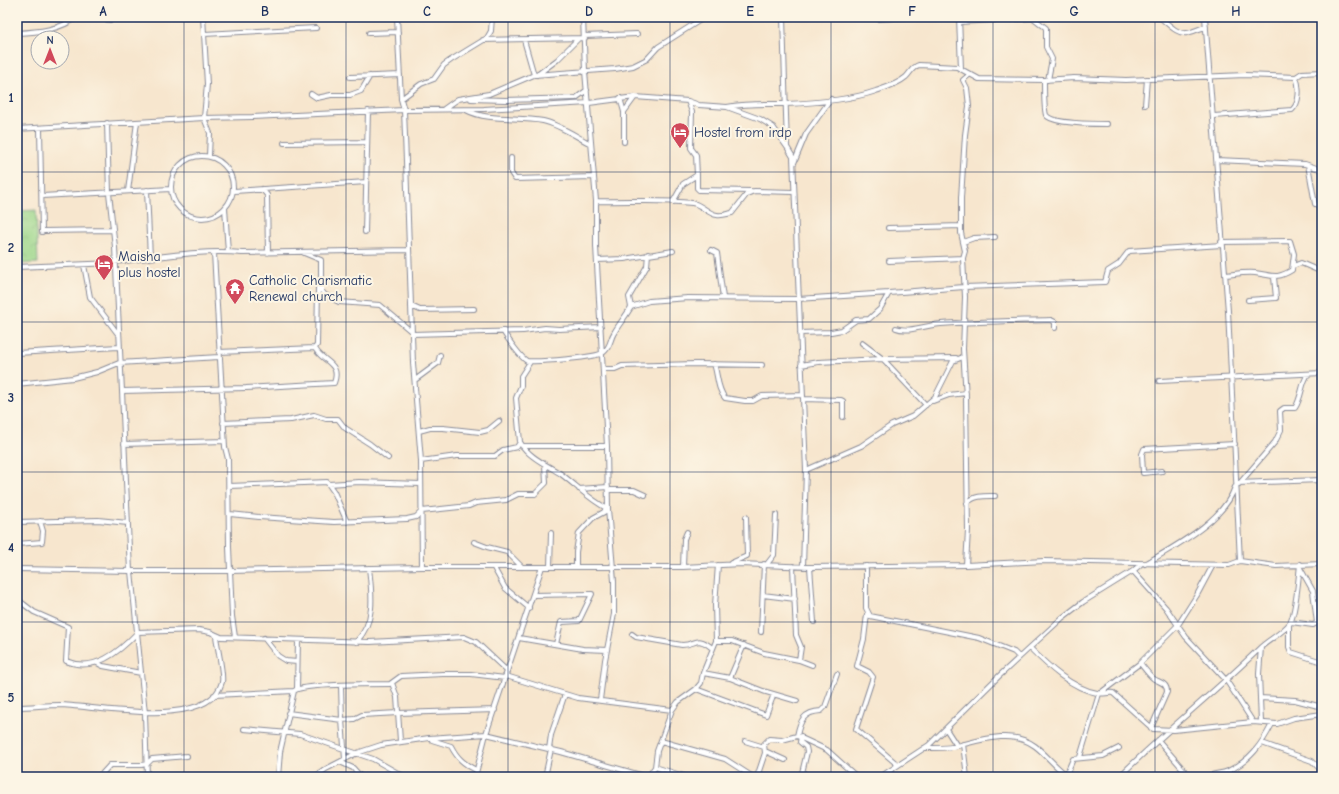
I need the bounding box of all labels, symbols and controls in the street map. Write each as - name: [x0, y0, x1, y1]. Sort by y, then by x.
- text: A: [99, 4, 107, 19]
- text: B: [261, 4, 269, 19]
- text: C: [423, 4, 431, 19]
- text: D: [585, 4, 593, 19]
- text: E: [746, 4, 754, 19]
- text: F: [908, 4, 916, 19]
- text: G: [1069, 4, 1079, 19]
- text: H: [1231, 4, 1241, 19]
- north arrow: [30, 30, 70, 70]
- text: N: [46, 34, 54, 47]
- text: 1: [8, 90, 14, 105]
- hotel icon: Hostel from irdp: [669, 121, 691, 149]
- place label: Hostel from irdp: [694, 124, 792, 141]
- text: 2: [8, 240, 14, 255]
- place label: Maisha plus hostel: [118, 248, 180, 281]
- hotel icon: Maisha plus hostel: [93, 253, 115, 281]
- place label: Catholic Charismatic Renewal church: [249, 272, 372, 305]
- temple icon: Catholic Charismatic Renewal church: [224, 277, 246, 305]
- text: 3: [8, 390, 14, 405]
- text: 4: [8, 540, 14, 555]
- text: 5: [8, 690, 15, 705]

